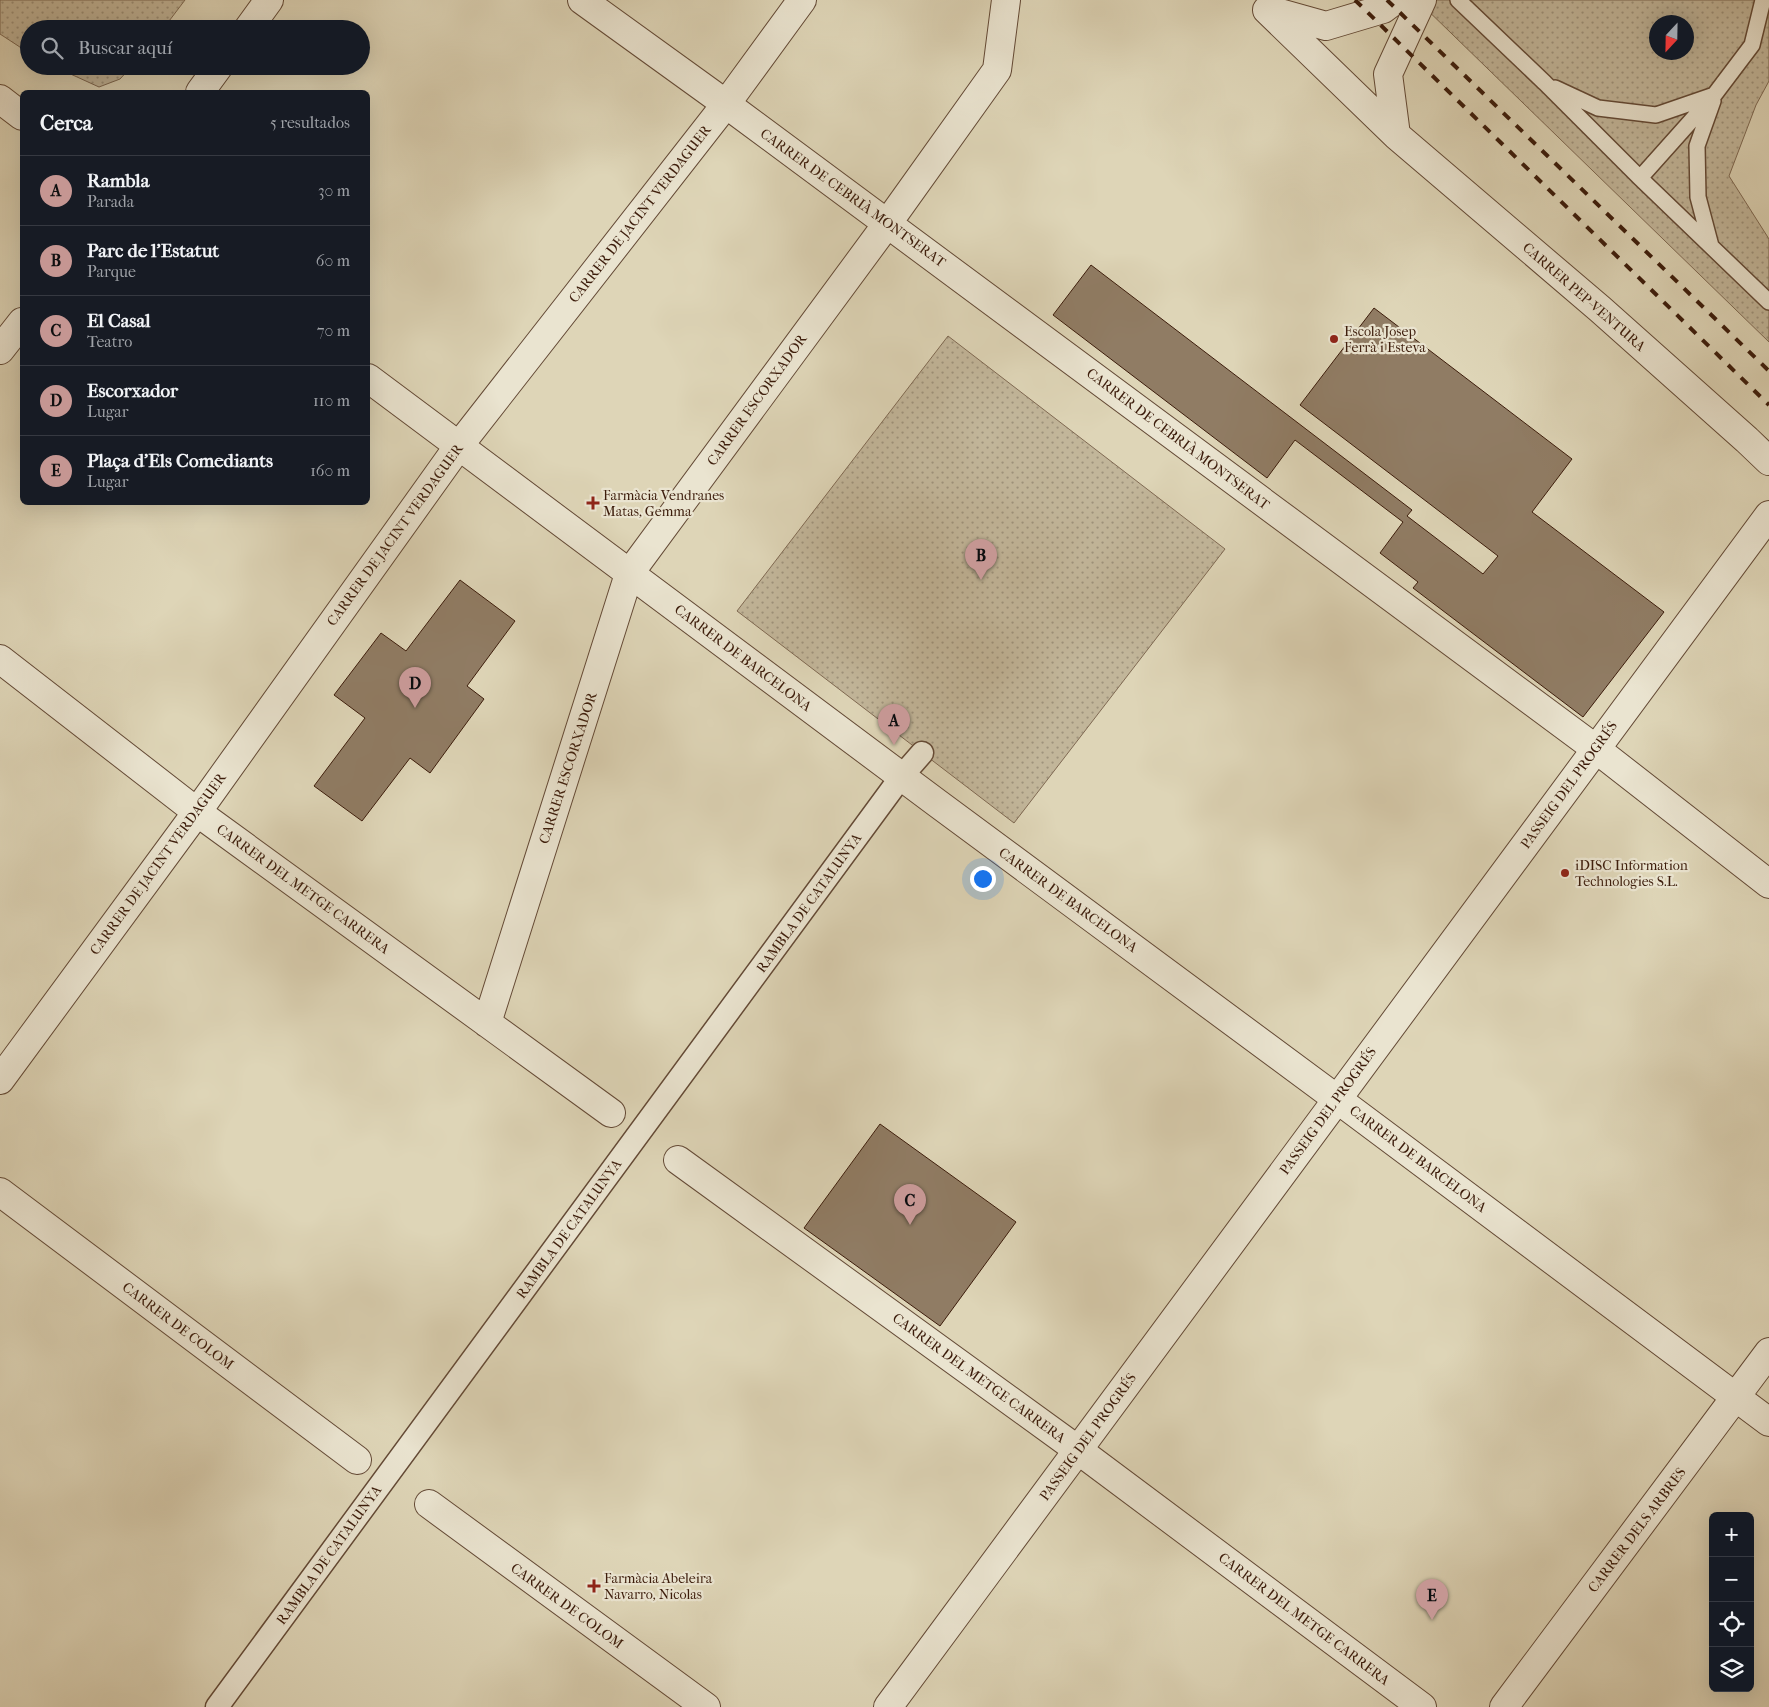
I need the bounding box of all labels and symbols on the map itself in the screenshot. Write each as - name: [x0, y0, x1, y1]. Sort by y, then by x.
- north arrow: [1649, 15, 1694, 60]
- street label: CARRER DE JACINT VERDAGUER: [565, 121, 715, 306]
- street label: CARRER DE CEBRIÀ MONTSERAT: [757, 124, 950, 271]
- street label: CARRER PEP-VENTURA: [1519, 239, 1650, 356]
- place label: Escola Josep Ferrà i Esteva: [1344, 323, 1426, 356]
- street label: CARRER ESCORXADOR: [704, 330, 811, 469]
- marker: Escola Josep Ferrà i Esteva: [1328, 333, 1340, 345]
- street label: CARRER DE CEBRIÀ MONTSERAT: [1083, 364, 1274, 514]
- street label: CARRER DE JACINT VERDAGUER: [323, 440, 467, 629]
- place label: Farmàcia Vendranes Matas, Gemma: [603, 487, 724, 520]
- marker: Farmàcia Vendranes Matas, Gemma: [587, 497, 599, 509]
- pin: B: [965, 539, 997, 580]
- street label: CARRER DE BARCELONA: [671, 601, 816, 716]
- pin: D: [399, 667, 431, 708]
- street label: CARRER ESCORXADOR: [535, 689, 601, 846]
- pin: A: [878, 704, 910, 745]
- street label: PASSEIG DEL PROGRÉS: [1516, 717, 1621, 852]
- street label: CARRER DE JACINT VERDAGUER: [86, 769, 230, 958]
- street label: CARRER DEL METGE CARRERA: [213, 820, 394, 958]
- street label: RAMBLA DE CATALUNYA: [753, 829, 866, 976]
- street label: CARRER DE BARCELONA: [995, 844, 1141, 957]
- place label: iDISC Information Technologies S.L.: [1575, 857, 1688, 890]
- your location: [970, 866, 996, 892]
- marker: iDISC Information Technologies S.L.: [1559, 867, 1571, 879]
- street label: PASSEIG DEL PROGRÉS: [1275, 1043, 1380, 1178]
- street label: CARRER DE BARCELONA: [1346, 1102, 1491, 1217]
- street label: RAMBLA DE CATALUNYA: [513, 1155, 626, 1302]
- pin: C: [894, 1184, 926, 1225]
- street label: CARRER DE COLOM: [119, 1279, 237, 1374]
- street label: CARRER DEL METGE CARRERA: [889, 1309, 1070, 1447]
- street label: PASSEIG DEL PROGRÉS: [1035, 1369, 1140, 1504]
- street label: CARRER DELS ARBRES: [1584, 1464, 1690, 1596]
- street label: RAMBLA DE CATALUNYA: [273, 1481, 386, 1628]
- street label: CARRER DEL METGE CARRERA: [1215, 1549, 1394, 1689]
- street label: CARRER DE COLOM: [507, 1559, 627, 1653]
- place label: Farmàcia Abeleira Navarro, Nicolas: [604, 1570, 713, 1603]
- pin: E: [1416, 1579, 1448, 1620]
- marker: Farmàcia Abeleira Navarro, Nicolas: [588, 1580, 600, 1592]

